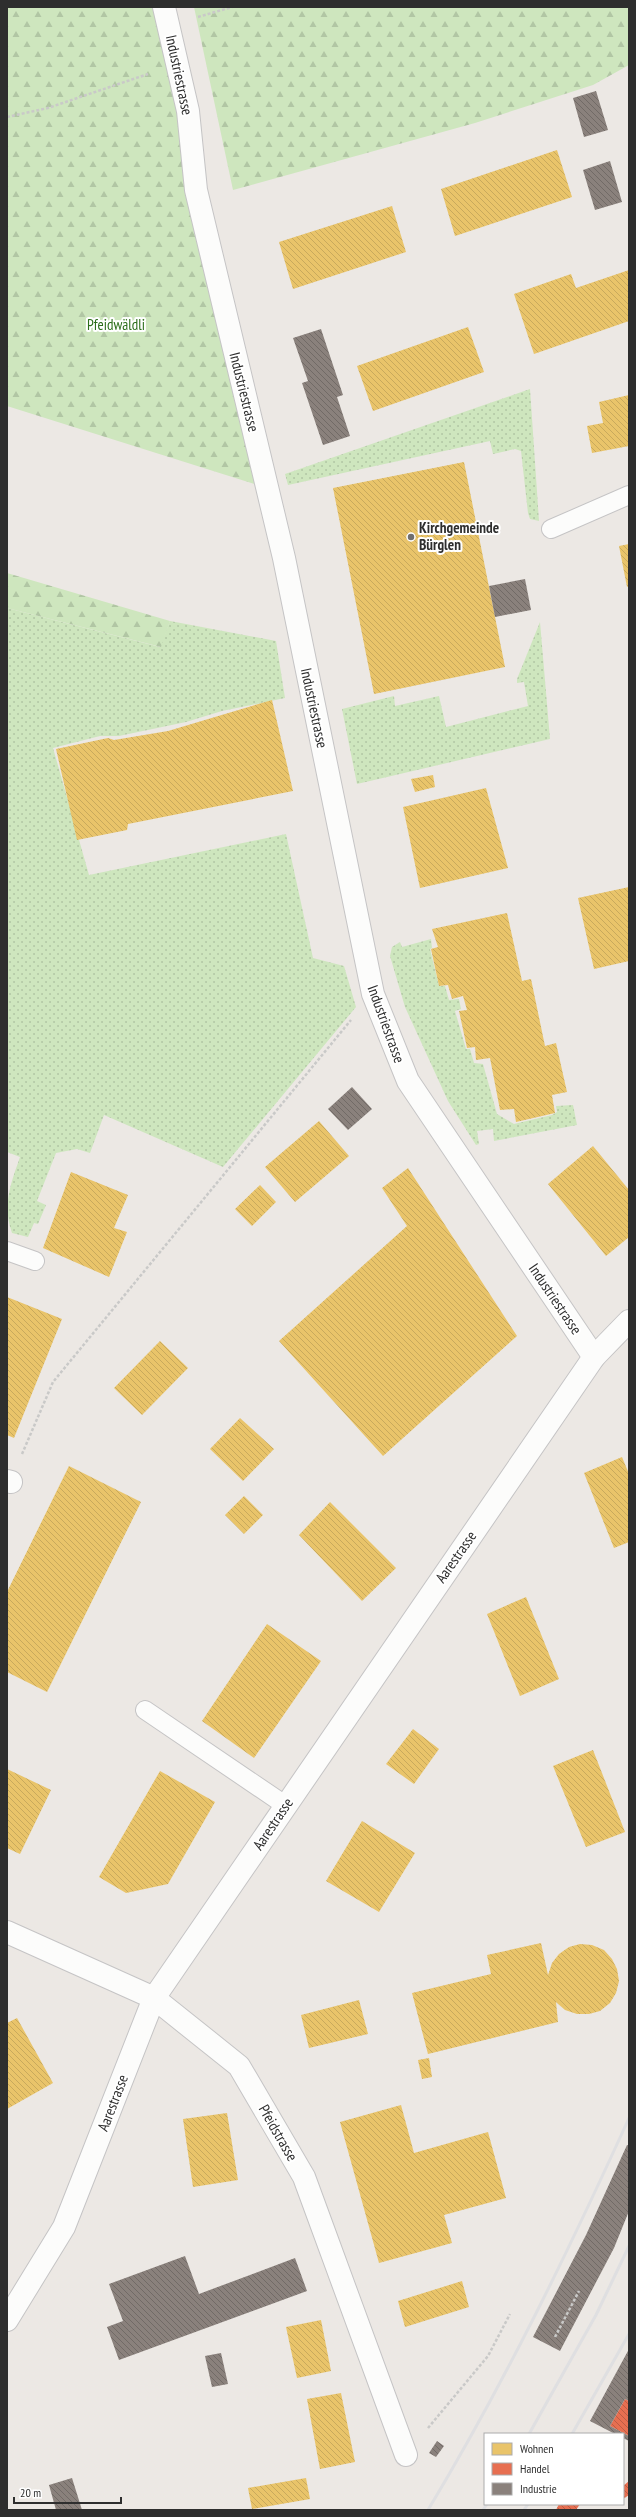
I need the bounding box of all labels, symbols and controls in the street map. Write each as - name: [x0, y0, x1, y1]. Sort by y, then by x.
- street label: Industriestrasse: [162, 33, 197, 117]
- park label: Pfeidwäldli: [87, 315, 145, 334]
- street label: Industriestrasse: [225, 350, 264, 434]
- place label: Kirchgemeinde Bürglen: [419, 518, 499, 554]
- marker: Kirchgemeinde Bürglen: [406, 532, 416, 542]
- street label: Industriestrasse: [297, 666, 332, 750]
- street label: Industriestrasse: [364, 982, 409, 1065]
- street label: Industriestrasse: [525, 1260, 586, 1338]
- street label: Aarestrasse: [431, 1527, 480, 1586]
- street label: Aarestrasse: [248, 1794, 297, 1854]
- street label: Aarestrasse: [93, 2072, 132, 2134]
- street label: Pfeidstrasse: [255, 2101, 302, 2164]
- legend: [484, 2433, 624, 2505]
- text: Wohnen: [520, 2441, 554, 2456]
- text: Handel: [520, 2461, 550, 2476]
- scale bar: [14, 2479, 121, 2505]
- text: Industrie: [520, 2481, 557, 2496]
- text: 20 m: [20, 2485, 41, 2500]

